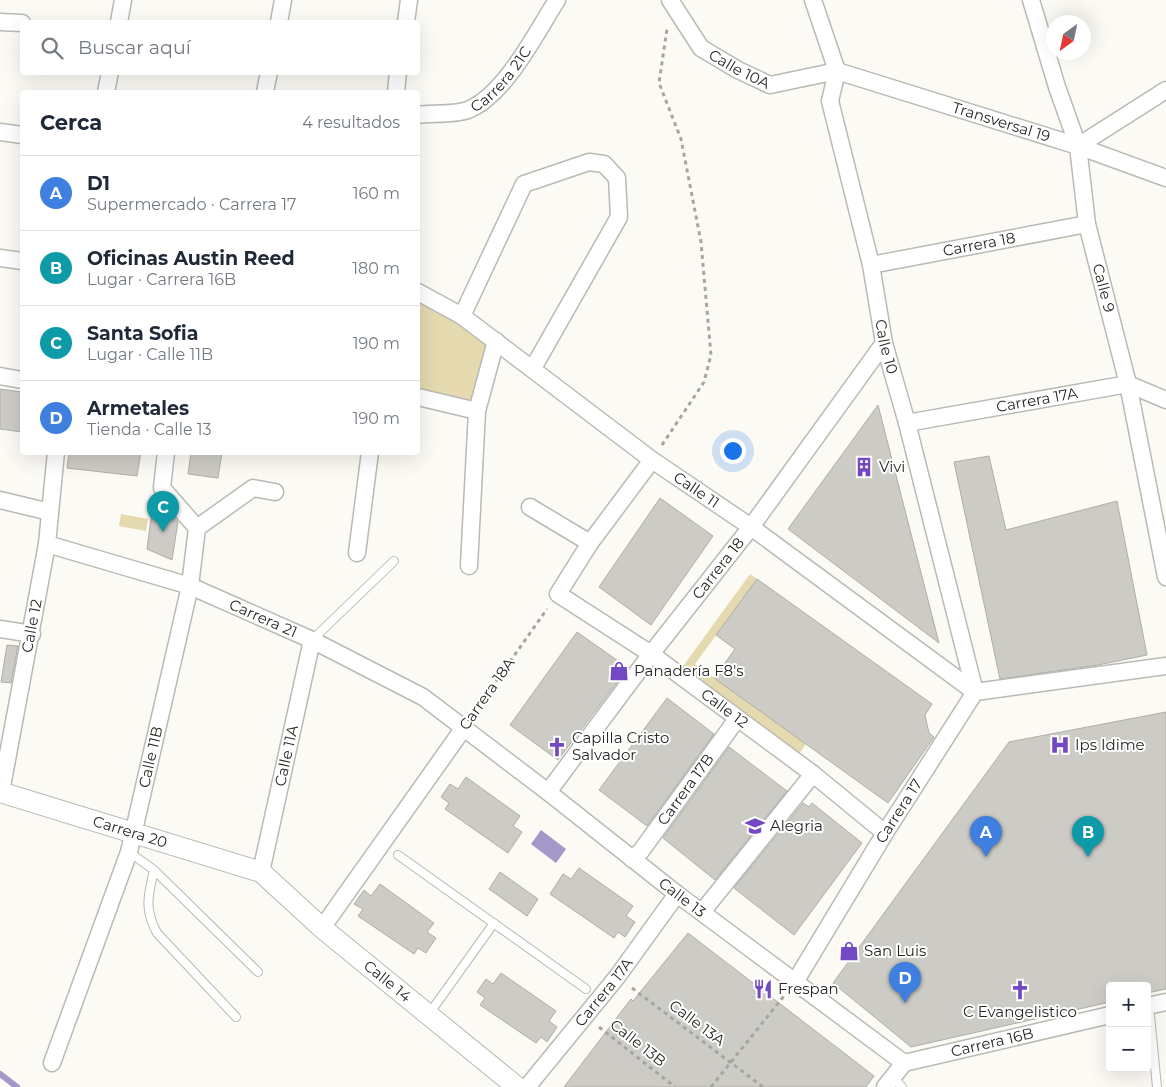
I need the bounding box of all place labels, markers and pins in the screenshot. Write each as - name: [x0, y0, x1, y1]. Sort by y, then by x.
- building icon: Vivi: [853, 456, 875, 478]
- place label: Vivi: [879, 457, 905, 476]
- pin: C: [147, 491, 179, 532]
- shop icon: Panadería F8's: [608, 660, 630, 682]
- place label: Panadería F8's: [634, 661, 744, 680]
- place label: Capilla Cristo Salvador: [572, 728, 670, 764]
- hospital icon: Ips Idime: [1049, 734, 1071, 756]
- place label: Ips Idime: [1075, 735, 1145, 754]
- church icon: Capilla Cristo Salvador: [546, 736, 568, 758]
- school or university icon: Alegria: [744, 815, 766, 837]
- place label: Alegria: [770, 816, 823, 835]
- pin: A: [970, 816, 1002, 857]
- pin: B: [1072, 816, 1104, 857]
- shop icon: San Luis: [838, 940, 860, 962]
- place label: San Luis: [864, 941, 926, 960]
- pin: D: [889, 962, 921, 1003]
- restaurant icon: Frespan: [752, 978, 774, 1000]
- place label: Frespan: [778, 979, 839, 998]
- church icon: C Evangelistico: [1009, 979, 1031, 1001]
- place label: C Evangelistico: [963, 1002, 1077, 1021]

